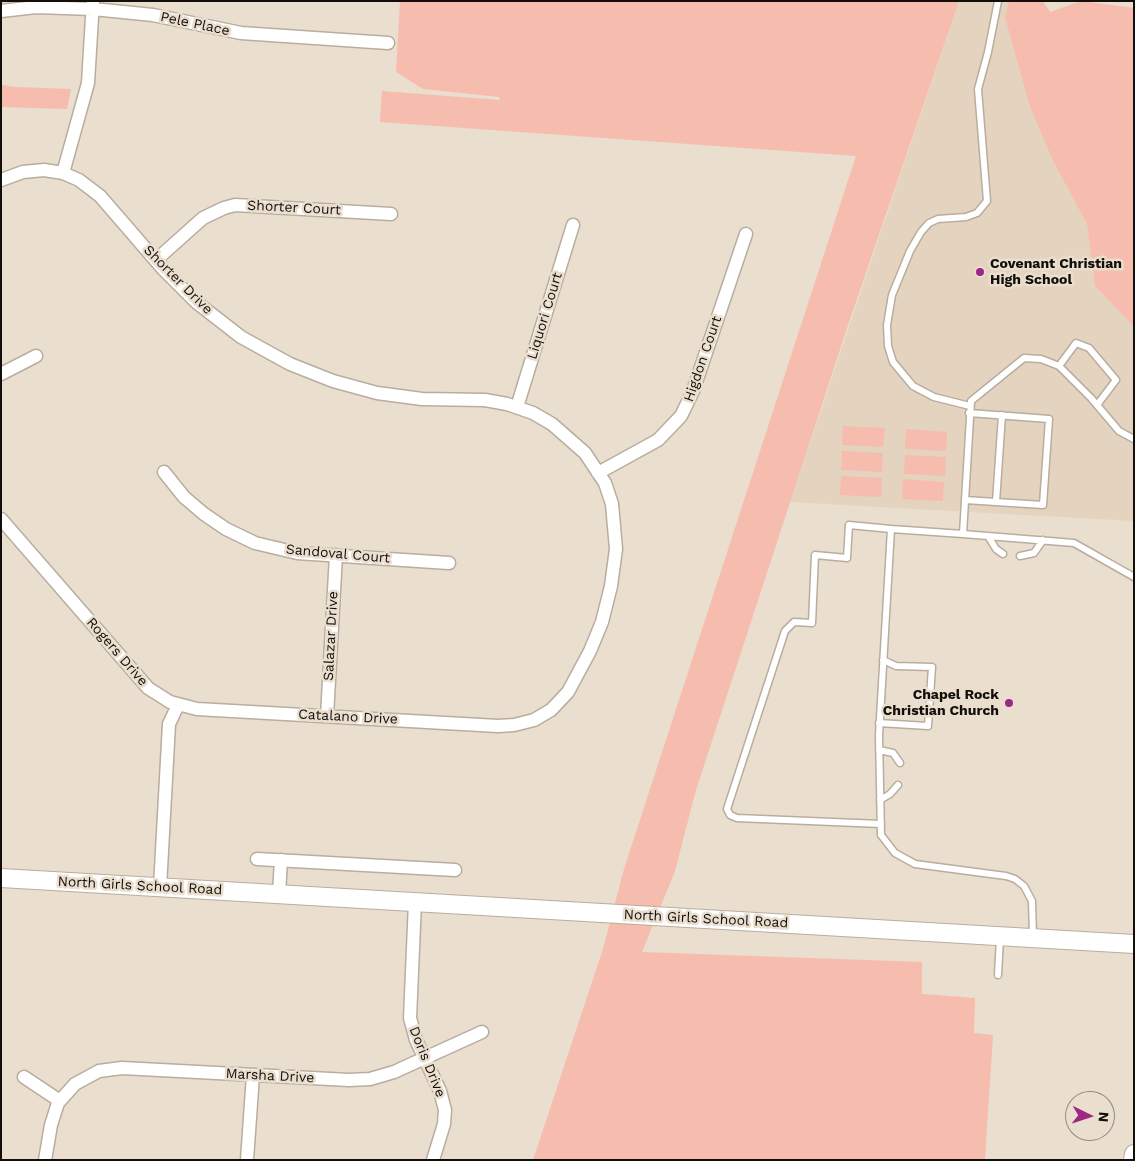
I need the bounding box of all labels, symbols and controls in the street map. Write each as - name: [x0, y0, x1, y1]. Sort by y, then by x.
- street label: Pele Place: [159, 8, 231, 40]
- street label: Shorter Court: [247, 197, 341, 219]
- street label: Shorter Drive: [140, 242, 216, 318]
- place label: Covenant Christian High School: [990, 256, 1122, 288]
- marker: Covenant Christian High School: [974, 266, 986, 278]
- street label: Liquori Court: [524, 271, 566, 361]
- street label: Higdon Court: [680, 314, 726, 404]
- street label: Sandoval Court: [285, 541, 391, 567]
- street label: Salazar Drive: [320, 591, 342, 681]
- street label: Rogers Drive: [83, 614, 151, 690]
- place label: Chapel Rock Christian Church: [883, 687, 999, 720]
- marker: Chapel Rock Christian Church: [1003, 697, 1015, 709]
- street label: Catalano Drive: [298, 706, 398, 728]
- street label: North Girls School Road: [57, 873, 223, 899]
- street label: North Girls School Road: [623, 906, 789, 932]
- street label: Doris Drive: [405, 1024, 449, 1100]
- street label: Marsha Drive: [225, 1065, 315, 1087]
- north arrow: [1065, 1091, 1115, 1141]
- text: N: [1096, 1111, 1112, 1123]

